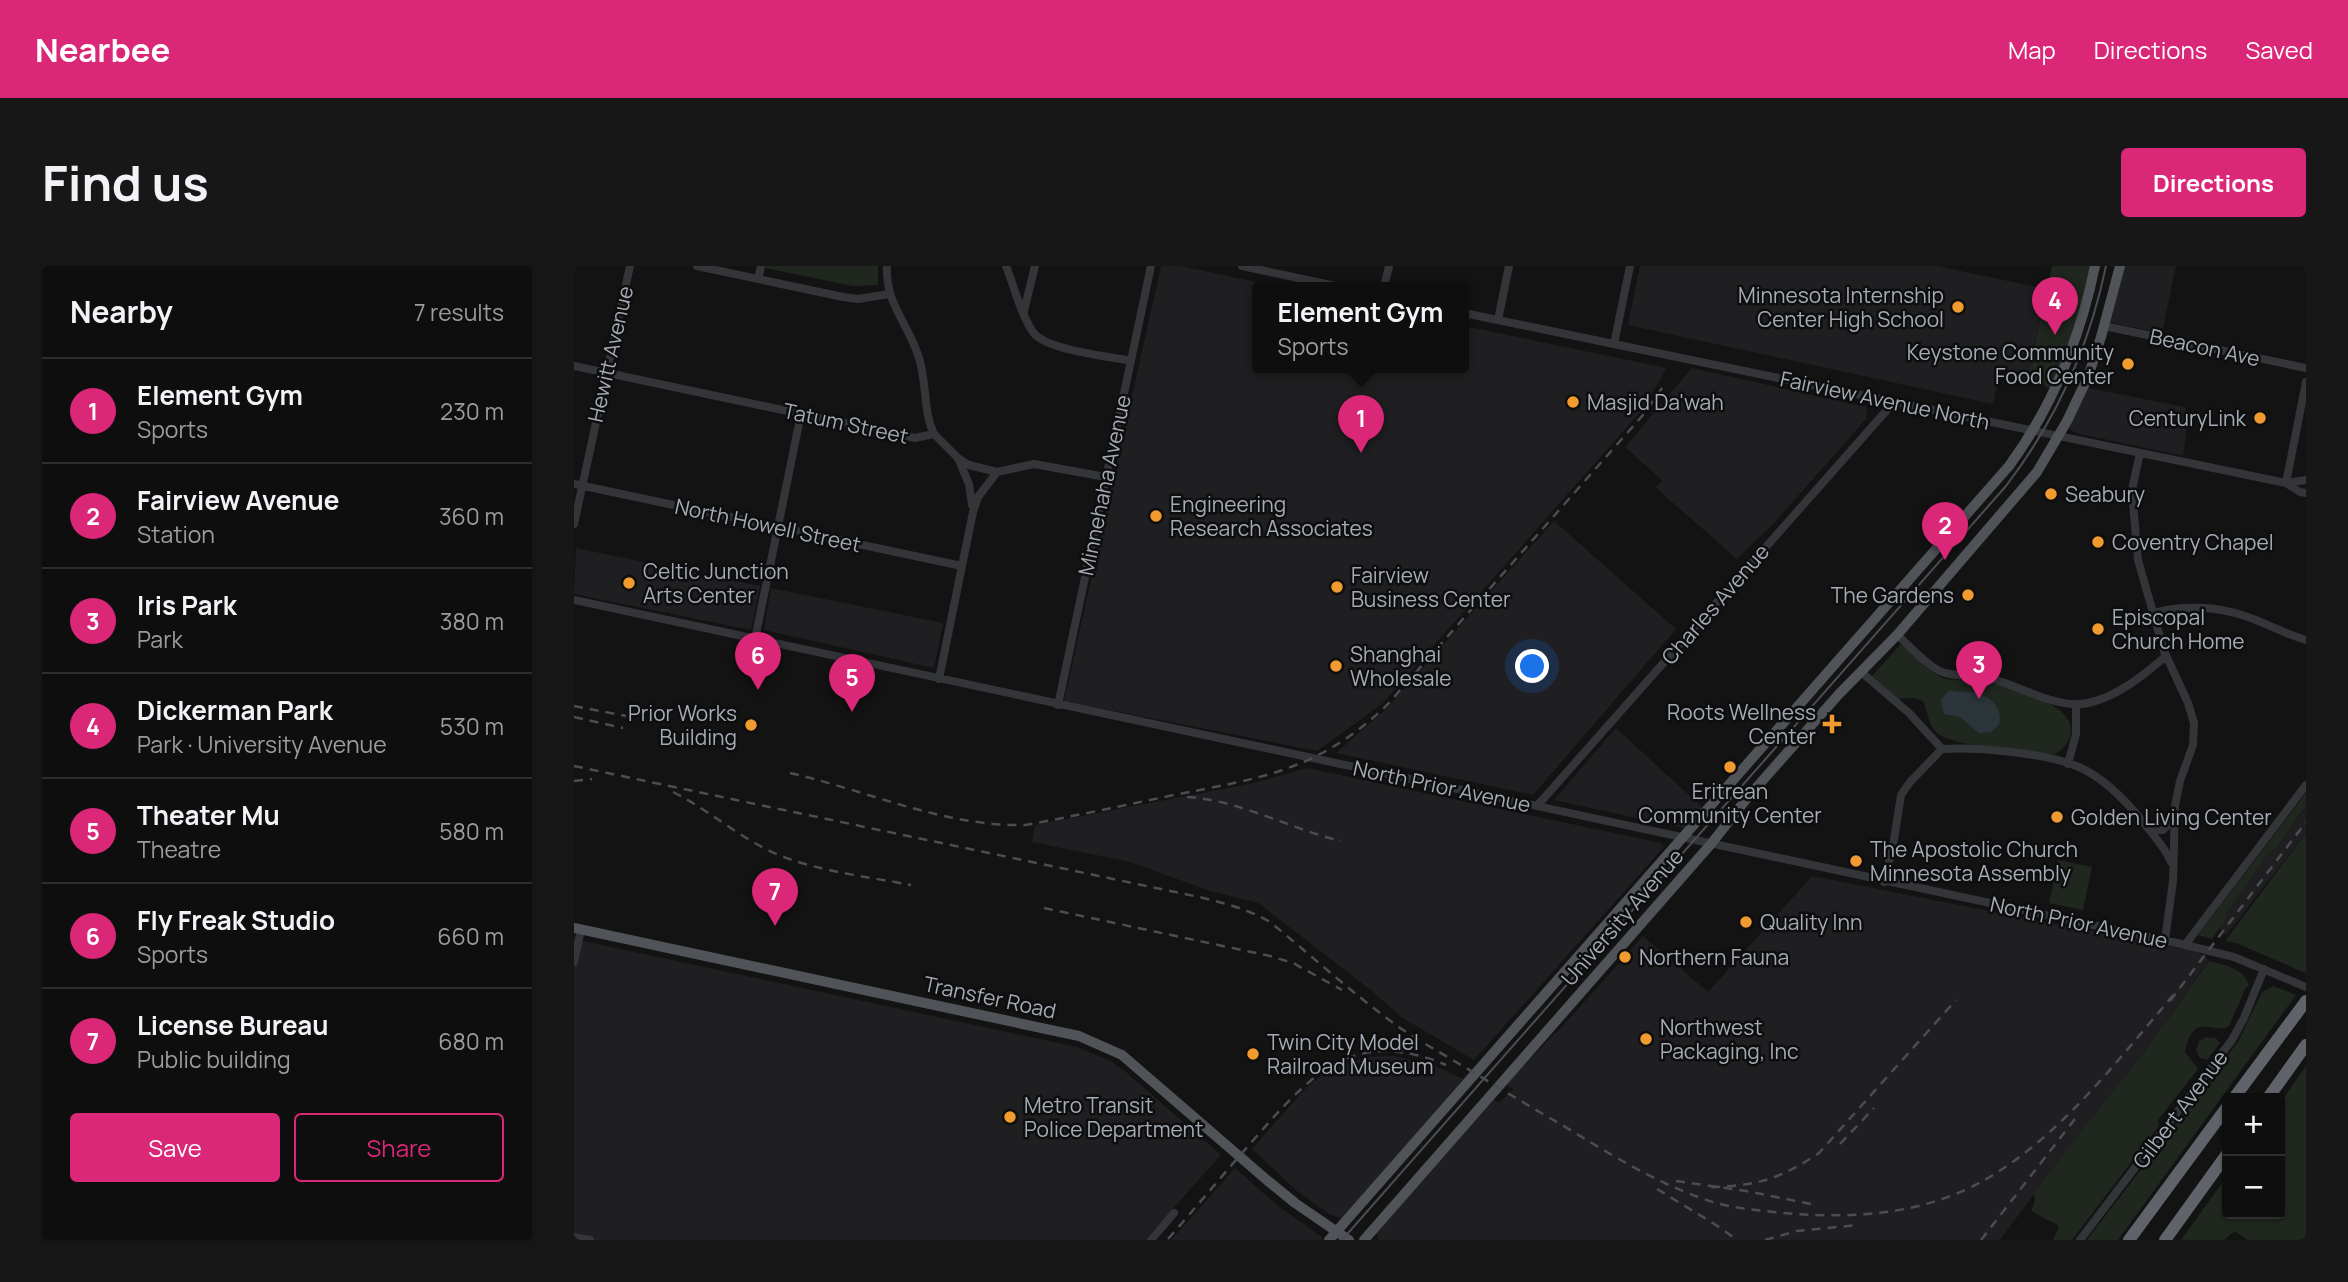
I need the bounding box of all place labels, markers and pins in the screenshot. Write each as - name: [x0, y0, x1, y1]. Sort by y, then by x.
- pin: 4: [2032, 277, 2078, 335]
- place label: Minnesota Internship Center High School: [1738, 281, 1944, 333]
- marker: Minnesota Internship Center High School: [1950, 299, 1966, 315]
- place label: Keystone Community Food Center: [1907, 338, 2114, 390]
- marker: Keystone Community Food Center: [2120, 356, 2136, 372]
- place label: Masjid Da'wah: [1587, 388, 1724, 416]
- marker: Masjid Da'wah: [1565, 394, 1581, 410]
- pin: 1: [1338, 395, 1384, 453]
- place label: CenturyLink: [2129, 404, 2247, 432]
- marker: CenturyLink: [2252, 410, 2268, 426]
- place label: Seabury: [2065, 480, 2145, 508]
- marker: Seabury: [2043, 486, 2059, 502]
- place label: Engineering Research Associates: [1170, 490, 1373, 542]
- pin: 2: [1922, 502, 1968, 560]
- marker: Engineering Research Associates: [1148, 508, 1164, 524]
- place label: Coventry Chapel: [2112, 528, 2274, 556]
- marker: Coventry Chapel: [2090, 534, 2106, 550]
- place label: Celtic Junction Arts Center: [643, 557, 789, 609]
- place label: Fairview Business Center: [1351, 561, 1511, 613]
- marker: Celtic Junction Arts Center: [621, 575, 637, 591]
- marker: Fairview Business Center: [1329, 579, 1345, 595]
- place label: The Gardens: [1831, 581, 1954, 609]
- marker: The Gardens: [1960, 587, 1976, 603]
- place label: Episcopal Church Home: [2112, 603, 2244, 655]
- marker: Episcopal Church Home: [2090, 621, 2106, 637]
- pin: 6: [735, 632, 781, 690]
- place label: Shanghai Wholesale: [1350, 640, 1452, 692]
- pin: 3: [1956, 641, 2002, 699]
- pin: 5: [829, 654, 875, 712]
- marker: Shanghai Wholesale: [1328, 658, 1344, 674]
- place label: Roots Wellness Center: [1667, 698, 1816, 750]
- place label: Prior Works Building: [628, 699, 737, 751]
- marker: Roots Wellness Center: [1822, 714, 1842, 734]
- marker: Prior Works Building: [743, 717, 759, 733]
- marker: Eritrean Community Center: [1722, 759, 1738, 775]
- place label: Eritrean Community Center: [1638, 777, 1822, 829]
- place label: Golden Living Center: [2071, 803, 2272, 831]
- marker: Golden Living Center: [2049, 809, 2065, 825]
- place label: The Apostolic Church Minnesota Assembly: [1870, 835, 2078, 887]
- marker: The Apostolic Church Minnesota Assembly: [1848, 853, 1864, 869]
- pin: 7: [752, 868, 798, 926]
- place label: Quality Inn: [1760, 908, 1862, 936]
- marker: Quality Inn: [1738, 914, 1754, 930]
- place label: Northern Fauna: [1639, 943, 1789, 971]
- marker: Northern Fauna: [1617, 949, 1633, 965]
- place label: Northwest Packaging, Inc: [1660, 1013, 1799, 1065]
- place label: Twin City Model Railroad Museum: [1267, 1028, 1434, 1080]
- marker: Northwest Packaging, Inc: [1638, 1031, 1654, 1047]
- marker: Twin City Model Railroad Museum: [1245, 1046, 1261, 1062]
- place label: Metro Transit Police Department: [1024, 1091, 1203, 1143]
- marker: Metro Transit Police Department: [1002, 1109, 1018, 1125]

